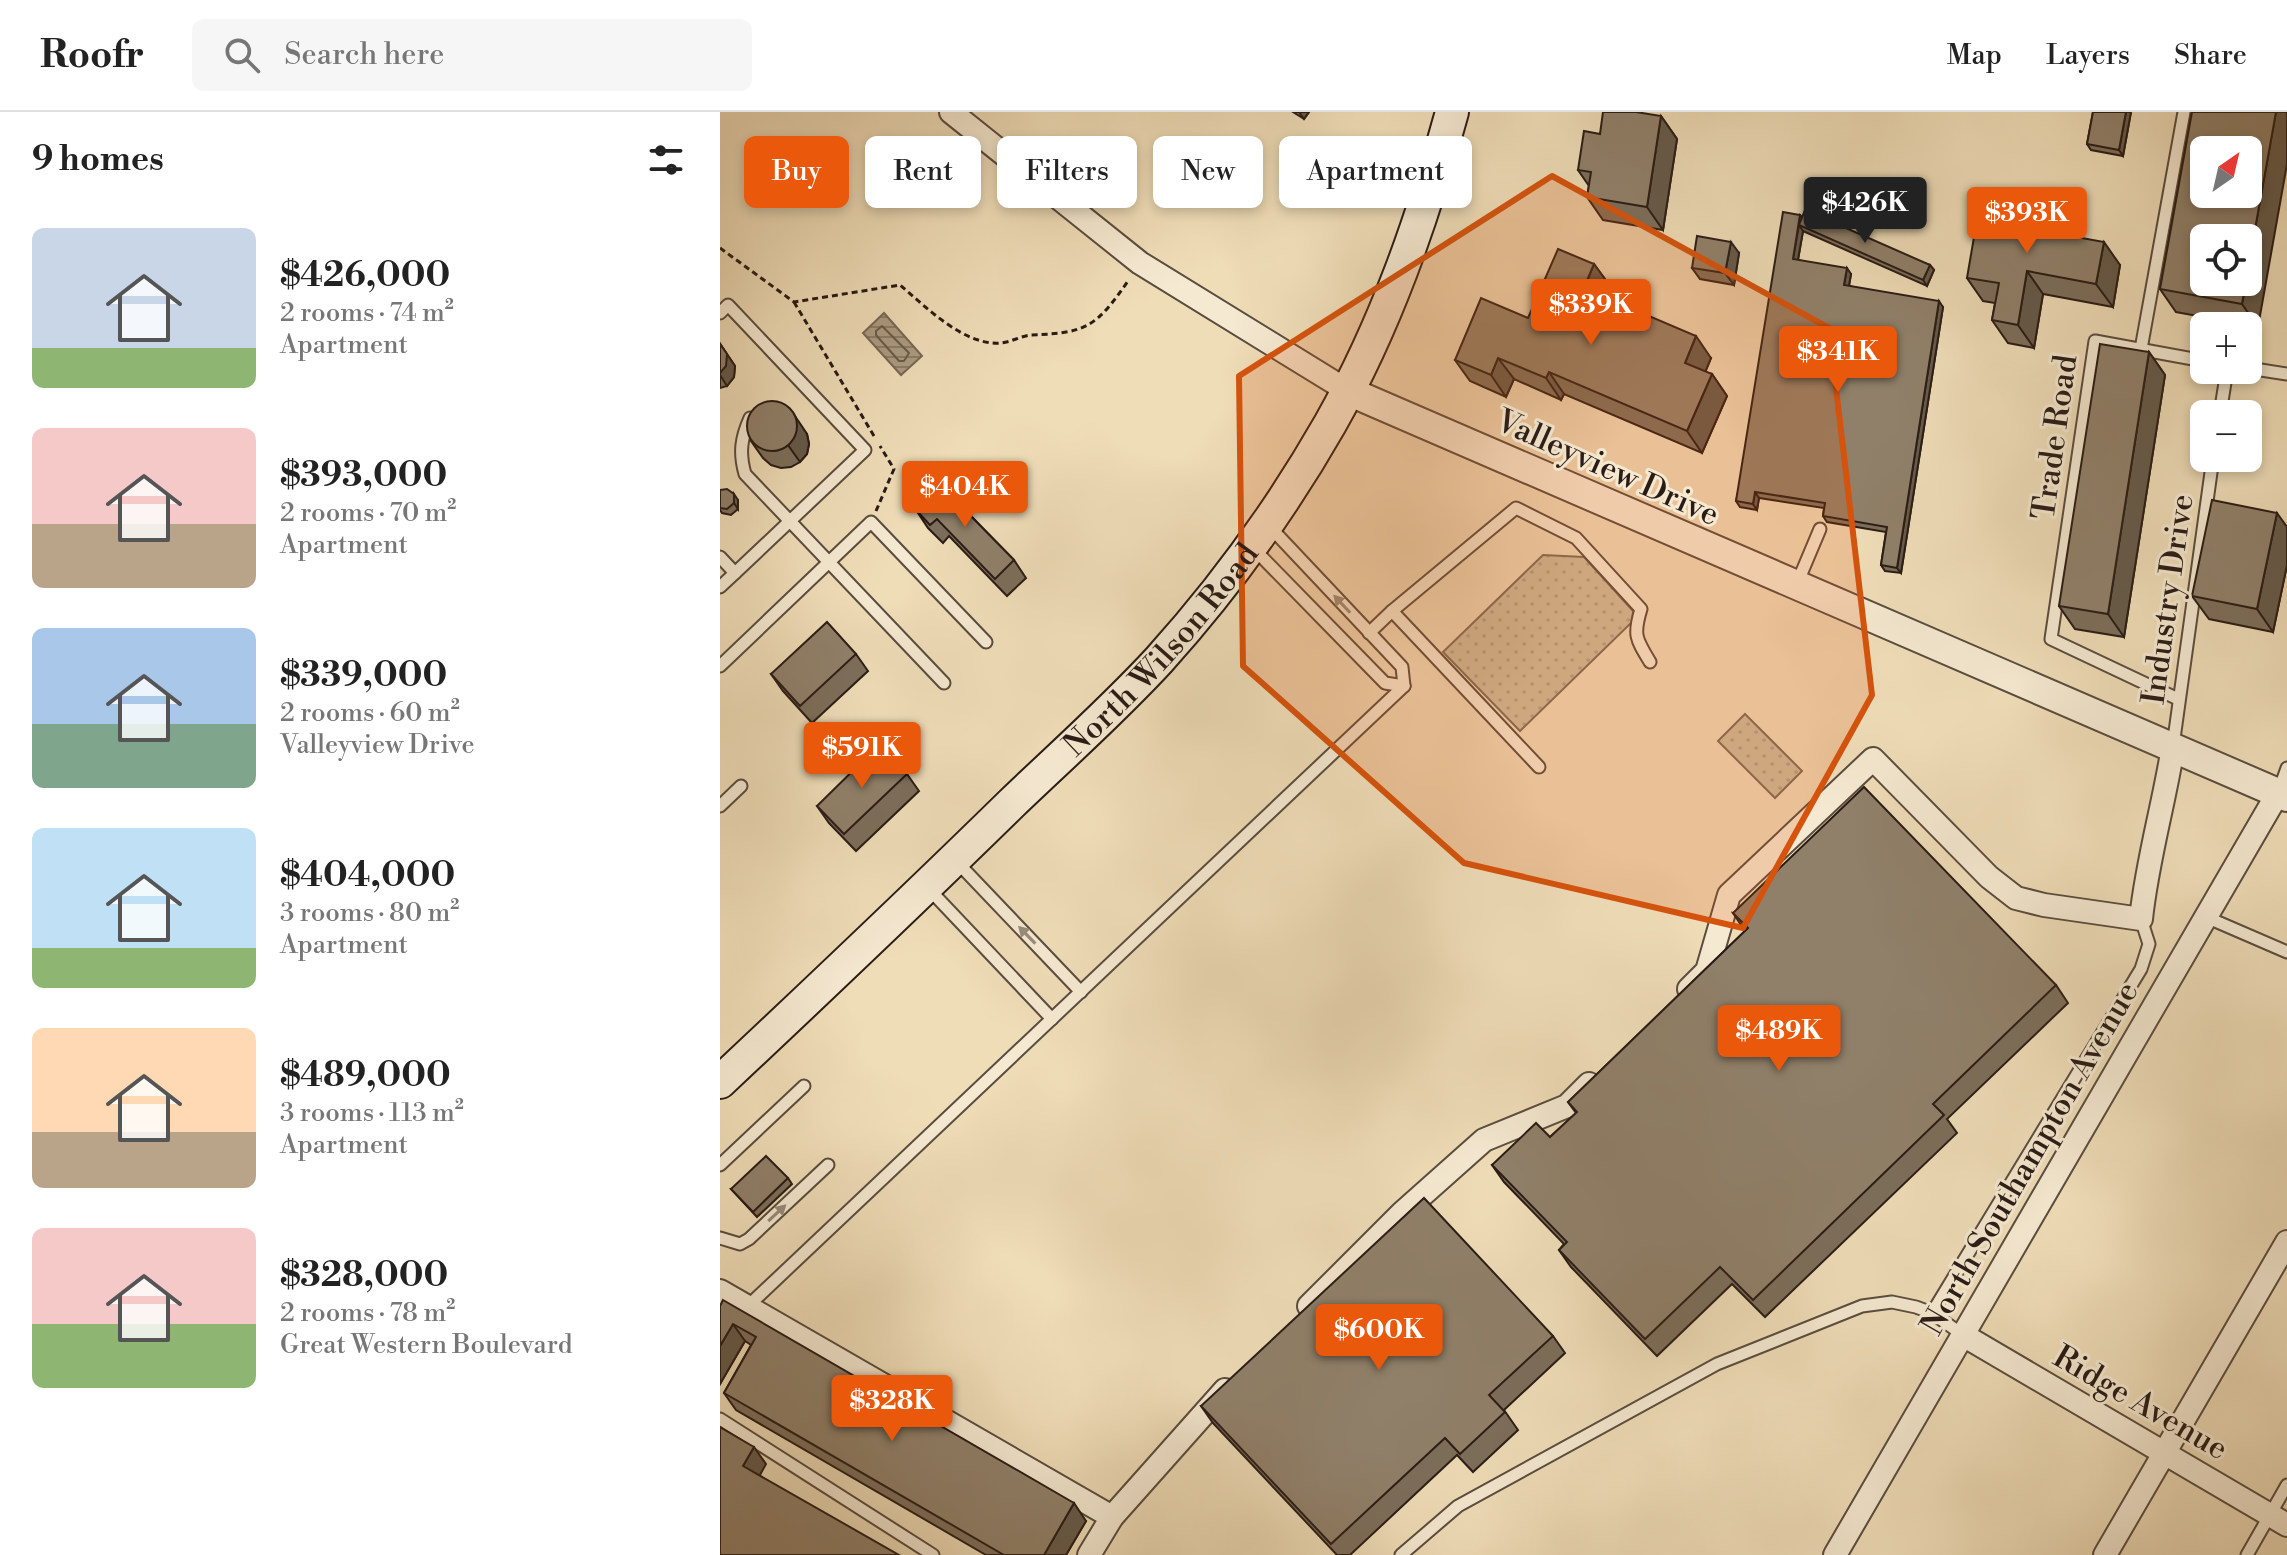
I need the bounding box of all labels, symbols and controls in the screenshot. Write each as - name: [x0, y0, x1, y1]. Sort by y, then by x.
- search box: [192, 19, 752, 91]
- text: Roofr: [40, 32, 144, 79]
- icon: search: [220, 33, 264, 77]
- text: Search here: [284, 36, 444, 74]
- text: Map: [1947, 38, 2002, 73]
- text: Layers: [2046, 38, 2130, 73]
- text: Share: [2174, 38, 2247, 73]
- chip: Buy: [744, 136, 849, 208]
- chip: Rent: [865, 136, 981, 208]
- chip: Filters: [997, 136, 1137, 208]
- chip: New: [1153, 136, 1263, 208]
- chip: Apartment: [1279, 136, 1472, 208]
- north arrow: [2190, 136, 2262, 208]
- map controls: [2190, 136, 2262, 472]
- icon: filters: [644, 138, 688, 182]
- text: 9 homes: [32, 139, 164, 181]
- pin: $426K: [1809, 177, 1921, 245]
- text: $426K: [1822, 187, 1908, 219]
- pin: $393K: [1971, 187, 2083, 255]
- text: $393K: [1985, 197, 2069, 229]
- button: locate: [2190, 224, 2262, 296]
- text: $426,000: [280, 255, 450, 297]
- icon: home: [96, 260, 192, 356]
- pin: $339K: [1535, 279, 1647, 347]
- text: $339K: [1549, 289, 1633, 321]
- text: 2 rooms · 74 m²: [280, 297, 454, 329]
- button: +: [2190, 312, 2262, 384]
- pin: $341K: [1782, 326, 1894, 394]
- text: Apartment: [280, 329, 408, 361]
- text: $341K: [1797, 336, 1879, 368]
- street label: Trade Road: [2024, 352, 2086, 522]
- button: −: [2190, 400, 2262, 472]
- street label: Valleyview Drive: [1489, 401, 1725, 535]
- text: $393,000: [280, 455, 447, 497]
- icon: home: [96, 460, 192, 556]
- pin: $404K: [909, 461, 1021, 529]
- text: $404K: [920, 471, 1010, 503]
- street label: Industry Drive: [2133, 491, 2203, 707]
- text: 2 rooms · 70 m²: [280, 497, 456, 529]
- text: Apartment: [280, 529, 408, 561]
- street label: North Wilson Road: [1055, 536, 1268, 765]
- one-way arrow: [1334, 595, 1352, 614]
- text: $339,000: [280, 655, 447, 697]
- icon: home: [96, 660, 192, 756]
- text: 2 rooms · 60 m²: [280, 697, 460, 729]
- pin: $591K: [806, 722, 918, 790]
- text: Valleyview Drive: [280, 729, 475, 761]
- text: $591K: [822, 732, 902, 764]
- text: $404,000: [280, 855, 455, 897]
- icon: home: [96, 860, 192, 956]
- text: 3 rooms · 80 m²: [280, 897, 459, 929]
- one-way arrow: [1019, 926, 1037, 945]
- text: Apartment: [280, 929, 408, 961]
- street label: North Southampton Avenue: [1912, 975, 2148, 1342]
- pin: $489K: [1723, 1005, 1835, 1073]
- text: $489K: [1736, 1015, 1822, 1047]
- text: $489,000: [280, 1055, 451, 1097]
- icon: home: [96, 1060, 192, 1156]
- text: 3 rooms · 113 m²: [280, 1097, 464, 1129]
- text: Apartment: [280, 1129, 408, 1161]
- one-way arrow: [767, 1204, 786, 1222]
- text: $328,000: [280, 1255, 448, 1297]
- icon: home: [96, 1260, 192, 1356]
- text: 2 rooms · 78 m²: [280, 1297, 455, 1329]
- pin: $600K: [1323, 1304, 1435, 1372]
- text: $600K: [1334, 1314, 1424, 1346]
- text: Great Western Boulevard: [280, 1329, 573, 1361]
- street label: Ridge Avenue: [2046, 1337, 2235, 1469]
- pin: $328K: [836, 1375, 948, 1443]
- text: $328K: [850, 1385, 935, 1417]

